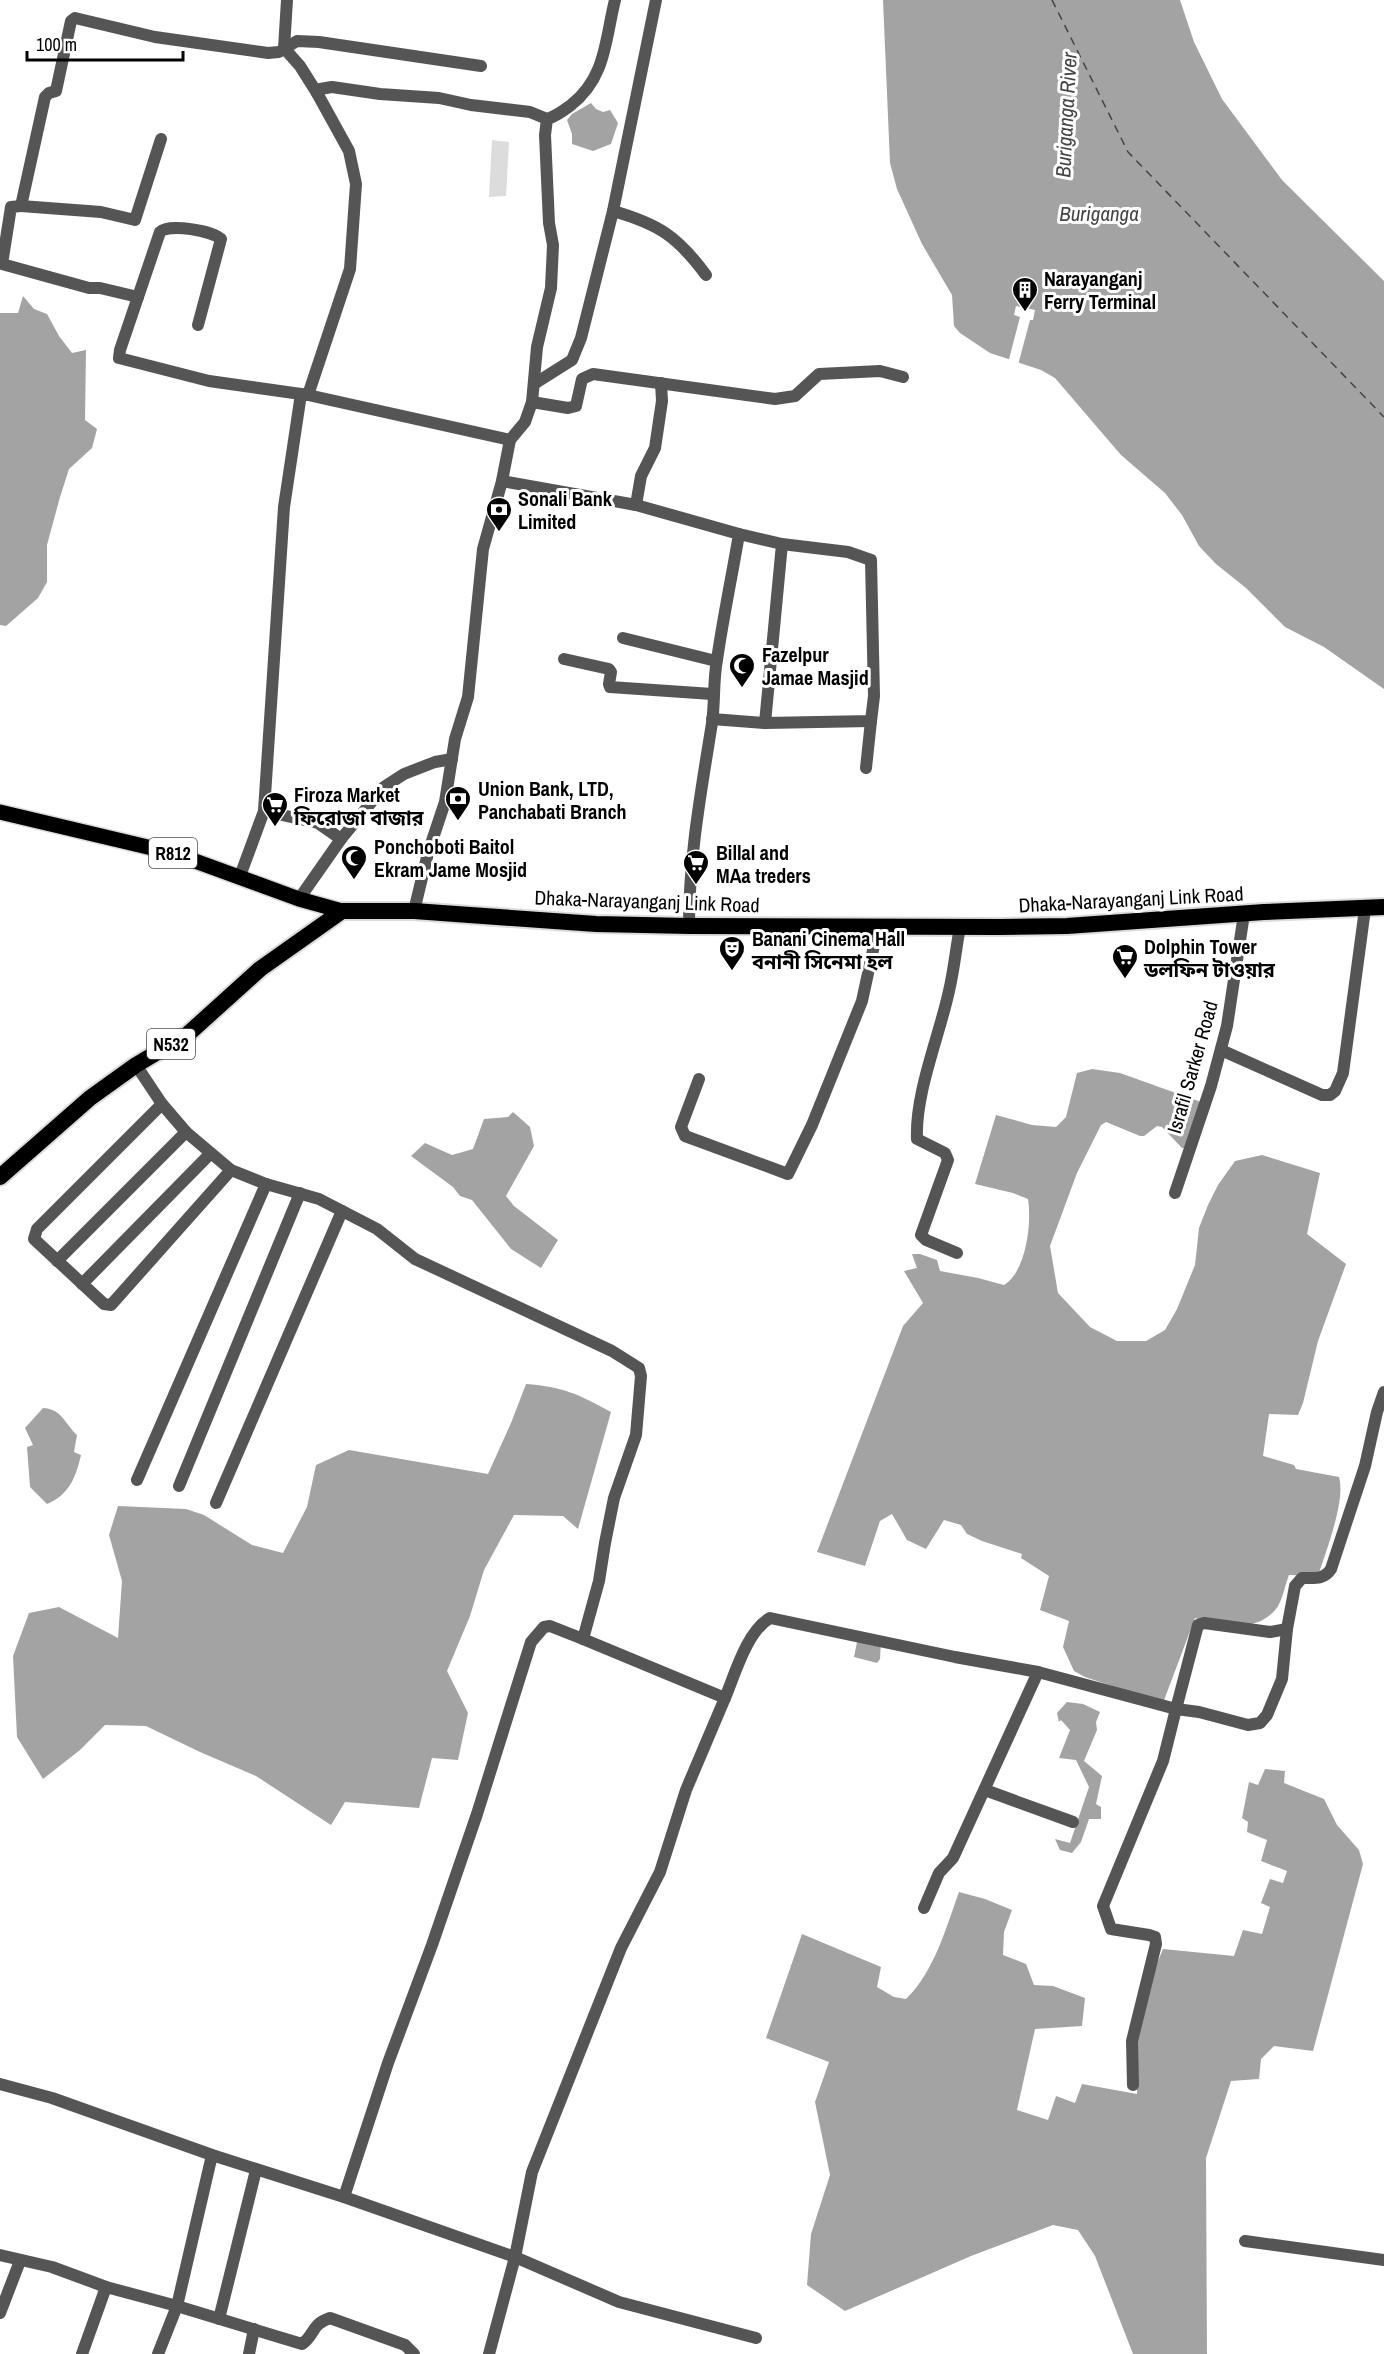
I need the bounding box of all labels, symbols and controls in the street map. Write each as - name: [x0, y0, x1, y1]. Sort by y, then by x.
- scale bar: [27, 24, 183, 62]
- text: 100 m: [36, 32, 77, 57]
- water label: Buriganga River: [1048, 50, 1084, 178]
- water label: Buriganga: [1059, 199, 1139, 228]
- place label: Narayanganj Ferry Terminal: [1044, 265, 1156, 315]
- building icon: Narayanganj Ferry Terminal: [1010, 275, 1040, 313]
- place label: Sonali Bank Limited: [518, 485, 613, 535]
- bank icon: Sonali Bank Limited: [484, 495, 514, 533]
- place label: Fazelpur Jamae Masjid: [762, 641, 869, 691]
- mosque icon: Fazelpur Jamae Masjid: [727, 651, 757, 689]
- place label: Union Bank, LTD, Panchabati Branch: [478, 775, 627, 825]
- place label: Firoza Market ফিরোজা বাজার: [293, 781, 425, 831]
- bank icon: Union Bank, LTD, Panchabati Branch: [443, 784, 473, 822]
- supermarket icon: Firoza Market ফিরোজা বাজার: [260, 790, 290, 828]
- place label: Ponchoboti Baitol Ekram Jame Mosjid: [374, 833, 527, 883]
- road number: R812: [149, 838, 197, 868]
- place label: Billal and MAa treders: [716, 839, 811, 889]
- mosque icon: Ponchoboti Baitol Ekram Jame Mosjid: [339, 843, 369, 881]
- supermarket icon: Billal and MAa treders: [681, 848, 711, 886]
- street label: Dhaka-Narayanganj Link Road: [1018, 880, 1244, 918]
- street label: Dhaka-Narayanganj Link Road: [534, 884, 760, 918]
- place label: Banani Cinema Hall বনানী সিনেমা হল: [751, 925, 905, 975]
- place label: Dolphin Tower ডলফিন টাওয়ার: [1143, 933, 1276, 983]
- theatre icon: Banani Cinema Hall বনানী সিনেমা হল: [717, 934, 747, 972]
- supermarket icon: Dolphin Tower ডলফিন টাওয়ার: [1110, 942, 1140, 980]
- street label: Israfil Sarker Road: [1160, 998, 1224, 1136]
- road number: N532: [147, 1029, 195, 1059]

